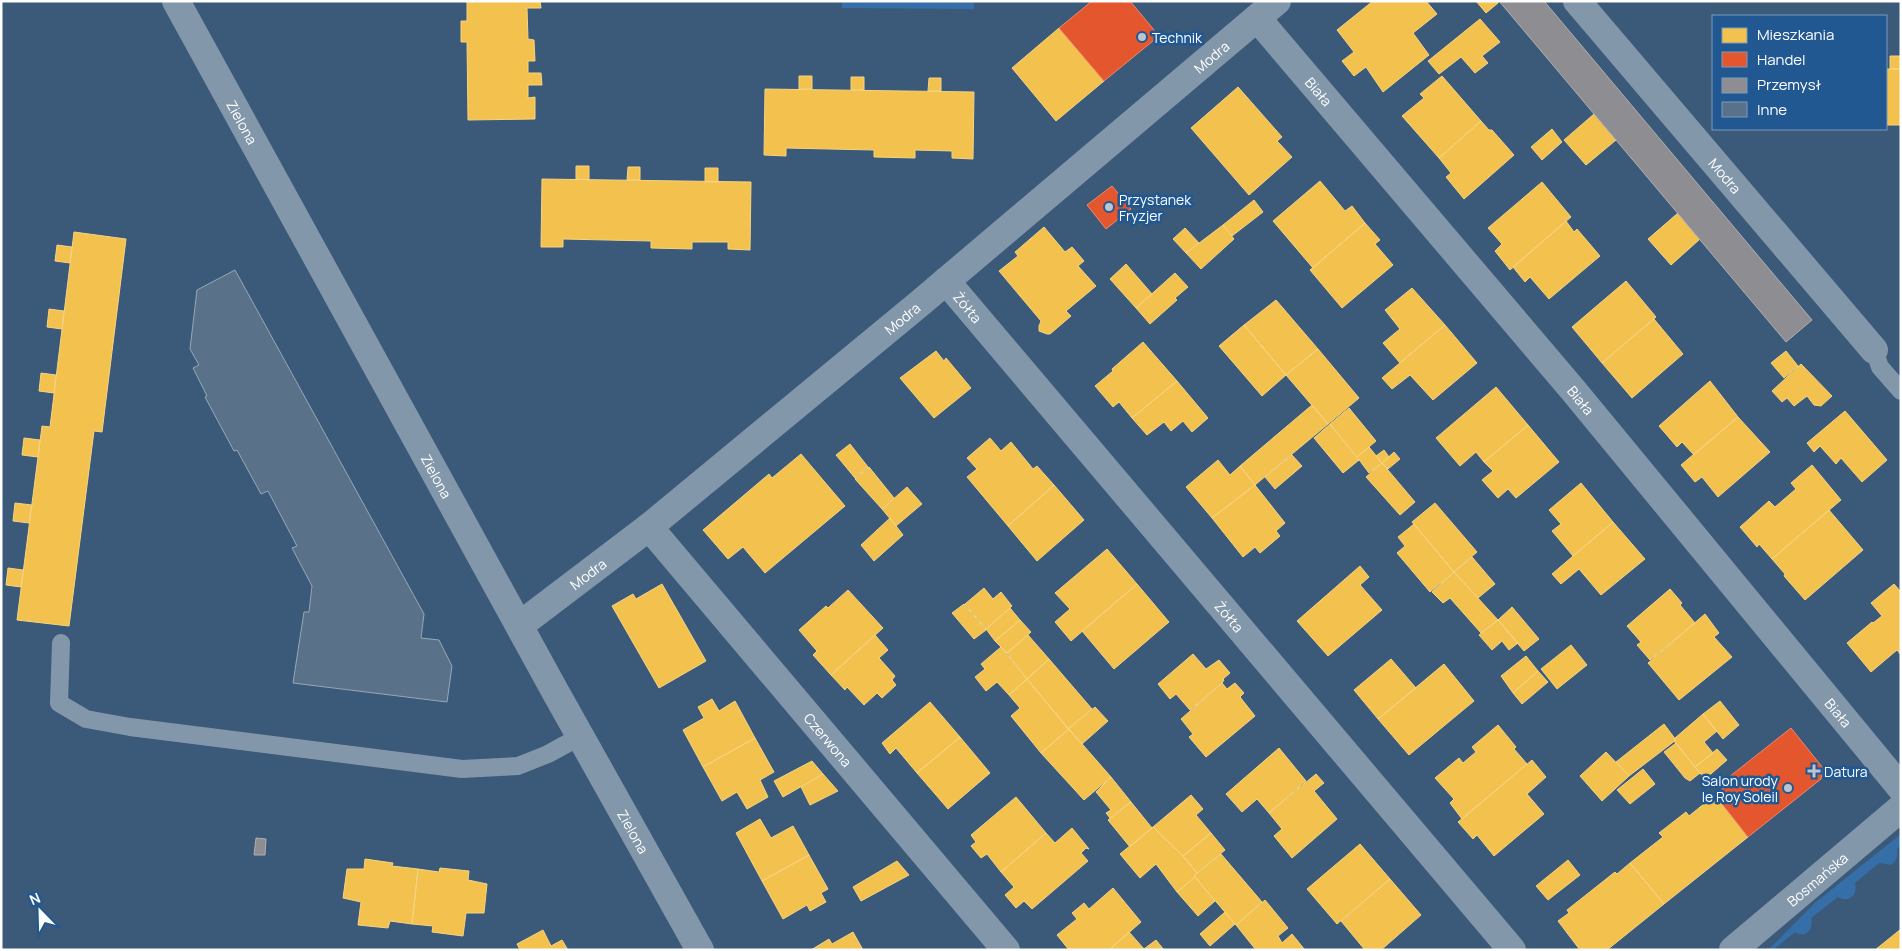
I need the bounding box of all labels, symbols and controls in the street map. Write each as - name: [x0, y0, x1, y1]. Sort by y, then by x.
- legend: [1712, 15, 1887, 130]
- text: Mieszkania: [1757, 24, 1834, 45]
- place label: Technik: [1152, 28, 1203, 47]
- marker: Technik: [1136, 31, 1148, 43]
- street label: Modra: [1189, 36, 1233, 77]
- text: Handel: [1757, 49, 1806, 70]
- street label: Biała: [1301, 73, 1337, 110]
- text: Przemysł: [1757, 74, 1822, 95]
- street label: Zielona: [223, 96, 262, 147]
- text: Inne: [1757, 99, 1787, 120]
- street label: Modra: [1705, 154, 1746, 197]
- place label: Przystanek Fryzjer: [1119, 190, 1192, 225]
- marker: Przystanek Fryzjer: [1103, 201, 1115, 213]
- street label: Żółta: [949, 287, 987, 327]
- street label: Modra: [880, 298, 924, 338]
- street label: Biała: [1564, 381, 1599, 419]
- street label: Zielona: [417, 451, 457, 502]
- street label: Modra: [566, 554, 610, 594]
- street label: Żółta: [1211, 596, 1248, 636]
- street label: Biała: [1821, 694, 1856, 731]
- street label: Czerwona: [800, 708, 857, 770]
- place label: Datura: [1824, 762, 1868, 781]
- marker: Datura: [1808, 765, 1820, 777]
- place label: Salon urody le Roy Soleil: [1702, 771, 1779, 806]
- marker: Salon urody le Roy Soleil: [1782, 782, 1794, 794]
- street label: Zielona: [614, 806, 653, 857]
- street label: Bosmańska: [1783, 848, 1851, 910]
- north arrow: [15, 886, 65, 936]
- text: N: [26, 888, 43, 909]

